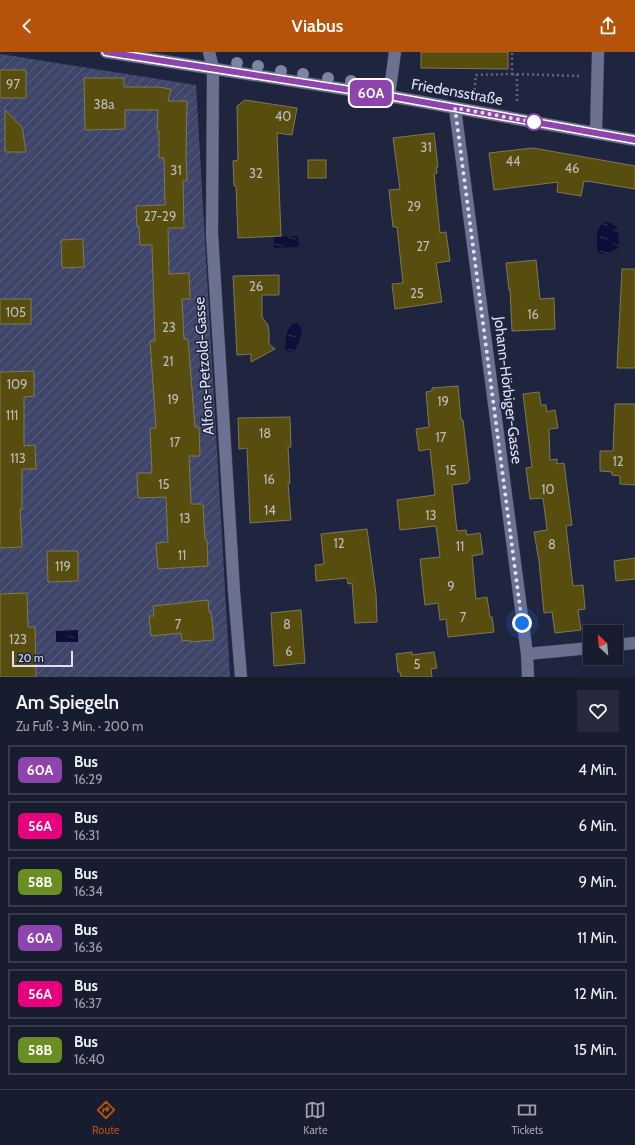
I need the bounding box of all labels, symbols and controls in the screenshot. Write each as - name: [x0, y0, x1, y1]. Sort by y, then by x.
- icon: back: [16, 15, 38, 37]
- text: Viabus: [292, 15, 343, 37]
- icon: share: [597, 15, 619, 37]
- street label: Friedensstraße: [410, 75, 505, 109]
- house number: 97: [6, 76, 20, 92]
- line badge: 60A: [348, 80, 394, 106]
- text: 60A: [358, 84, 384, 102]
- house number: 38a: [93, 96, 115, 112]
- house number: 40: [275, 108, 291, 124]
- unlabelled marker: [525, 113, 543, 131]
- house number: 31: [420, 139, 432, 155]
- house number: 44: [505, 153, 521, 169]
- house number: 46: [565, 160, 579, 176]
- house number: 31: [170, 162, 182, 178]
- house number: 32: [249, 165, 263, 181]
- house number: 29: [407, 198, 421, 214]
- house number: 27-29: [144, 208, 176, 224]
- house number: 27: [416, 238, 430, 254]
- house number: 26: [249, 278, 263, 294]
- house number: 25: [410, 285, 424, 301]
- street label: Alfons-Petzold-Gasse: [190, 296, 218, 436]
- house number: 105: [6, 304, 26, 320]
- house number: 16: [527, 306, 539, 322]
- street label: Johann-Hörbiger-Gasse: [490, 314, 526, 465]
- house number: 23: [162, 319, 176, 335]
- house number: 21: [162, 353, 174, 369]
- house number: 109: [7, 376, 27, 392]
- house number: 19: [167, 391, 179, 407]
- house number: 19: [437, 393, 449, 409]
- house number: 111: [6, 407, 18, 423]
- house number: 18: [259, 425, 271, 441]
- house number: 17: [436, 429, 447, 445]
- house number: 17: [170, 434, 181, 450]
- house number: 113: [10, 450, 26, 466]
- house number: 12: [612, 453, 624, 469]
- house number: 15: [445, 462, 457, 478]
- house number: 16: [263, 471, 275, 487]
- house number: 15: [158, 476, 170, 492]
- house number: 10: [541, 481, 555, 497]
- house number: 14: [264, 502, 276, 518]
- house number: 13: [425, 507, 437, 523]
- house number: 13: [179, 510, 191, 526]
- house number: 12: [333, 535, 345, 551]
- house number: 8: [548, 536, 556, 552]
- house number: 11: [456, 538, 464, 554]
- house number: 11: [178, 547, 186, 563]
- house number: 119: [55, 558, 71, 574]
- house number: 9: [447, 578, 455, 594]
- house number: 7: [460, 609, 467, 625]
- your location: [512, 613, 532, 633]
- house number: 7: [175, 616, 182, 632]
- house number: 8: [283, 616, 291, 632]
- north arrow: [583, 625, 623, 665]
- map controls: [583, 625, 623, 665]
- house number: 123: [9, 631, 27, 647]
- house number: 6: [285, 643, 293, 659]
- scale bar: [12, 649, 73, 668]
- text: 20 m: [18, 651, 44, 665]
- house number: 5: [413, 656, 421, 672]
- button: heart: [577, 690, 619, 732]
- text: Am Spiegeln: [16, 691, 119, 714]
- text: Zu Fuß · 3 Min. · 200 m: [16, 718, 143, 734]
- text: Bus: [74, 753, 98, 771]
- text: 60A: [27, 761, 53, 779]
- text: 4 Min.: [578, 761, 617, 779]
- text: 16:29: [74, 771, 103, 787]
- text: Bus: [74, 809, 98, 827]
- text: 56A: [28, 817, 52, 835]
- text: 6 Min.: [578, 817, 617, 835]
- text: 16:31: [74, 827, 100, 843]
- text: Bus: [74, 865, 98, 883]
- text: 58B: [28, 873, 52, 891]
- text: 9 Min.: [578, 873, 617, 891]
- text: 16:34: [74, 883, 103, 899]
- text: Bus: [74, 921, 98, 939]
- text: 60A: [27, 929, 53, 947]
- text: 11 Min.: [577, 929, 617, 947]
- text: 16:36: [74, 939, 103, 955]
- text: Bus: [74, 977, 98, 995]
- text: 56A: [28, 985, 52, 1003]
- text: 12 Min.: [574, 985, 617, 1003]
- text: 16:37: [74, 995, 102, 1011]
- text: Bus: [74, 1033, 98, 1051]
- text: 58B: [28, 1041, 52, 1059]
- text: 15 Min.: [574, 1041, 617, 1059]
- text: 16:40: [74, 1051, 105, 1067]
- tab: Route: [92, 1099, 119, 1137]
- tab: Karte: [303, 1099, 328, 1137]
- tab: Tickets: [511, 1099, 543, 1137]

